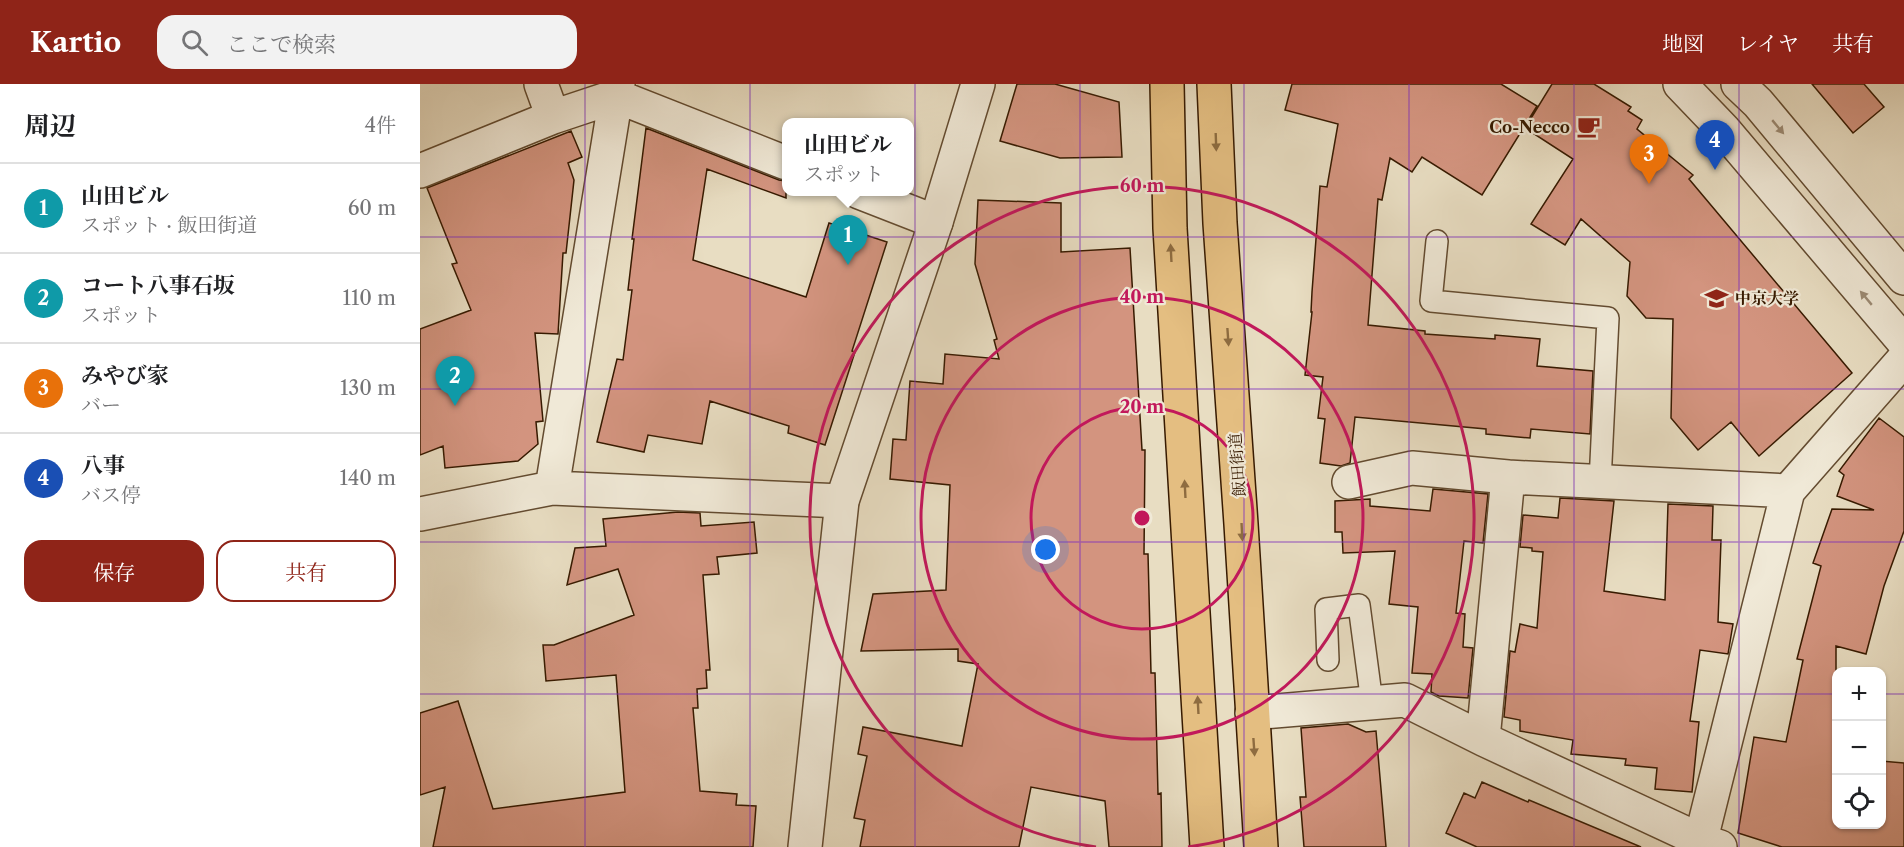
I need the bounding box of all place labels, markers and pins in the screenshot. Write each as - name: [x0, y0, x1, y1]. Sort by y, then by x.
- cafe icon: Co-Necco: [1575, 114, 1601, 140]
- place label: Co-Necco: [1489, 117, 1570, 137]
- pin: 4: [1696, 120, 1734, 170]
- pin: 3: [1630, 135, 1668, 184]
- pin: 1: [828, 216, 868, 265]
- school or university icon: 中京大学: [1704, 285, 1730, 311]
- place label: 中京大学: [1735, 288, 1799, 308]
- pin: 2: [435, 356, 474, 406]
- centre of rings: [1132, 508, 1152, 528]

